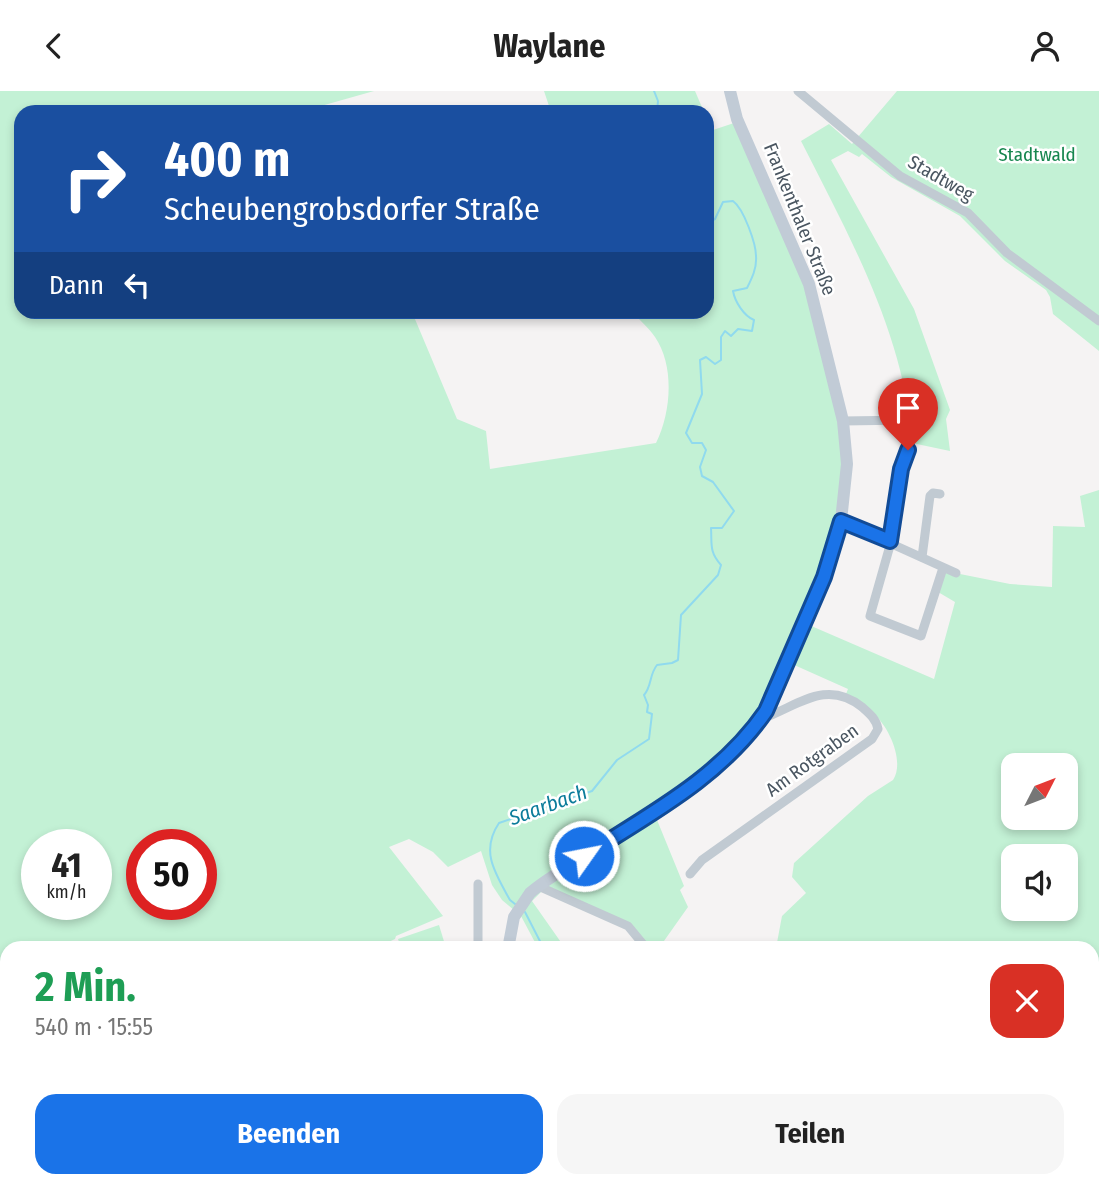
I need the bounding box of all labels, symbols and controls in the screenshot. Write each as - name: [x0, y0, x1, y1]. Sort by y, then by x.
- icon: back: [35, 27, 73, 65]
- text: Waylane: [494, 27, 605, 65]
- icon: person: [1026, 27, 1064, 65]
- text: 400 m: [164, 130, 290, 189]
- icon: right: [49, 133, 140, 224]
- street label: Frankenthaler Straße: [759, 139, 841, 299]
- park label: Stadtwald: [998, 143, 1076, 166]
- street label: Stadtweg: [904, 150, 978, 206]
- text: Scheubengrobsdorfer Straße: [164, 190, 540, 228]
- icon: left: [118, 266, 156, 304]
- text: Dann: [49, 270, 104, 301]
- pin: [878, 378, 938, 450]
- icon: arrive: [889, 389, 927, 427]
- street label: Am Rotgraben: [761, 719, 863, 801]
- north arrow: [1001, 753, 1078, 829]
- map controls: [1001, 753, 1078, 921]
- water label: Saarbach: [504, 779, 591, 831]
- position arrow: [547, 819, 621, 893]
- speed limit sign: 50: [126, 829, 217, 920]
- text: 41: [51, 844, 82, 886]
- button: sound: [1001, 844, 1078, 921]
- text: km/h: [46, 881, 87, 903]
- text: 2 Min.: [35, 962, 136, 1012]
- button: close: [990, 964, 1064, 1038]
- text: 540 m · 15:55: [35, 1013, 153, 1041]
- button: Beenden: [35, 1094, 543, 1174]
- button: Teilen: [557, 1094, 1064, 1174]

